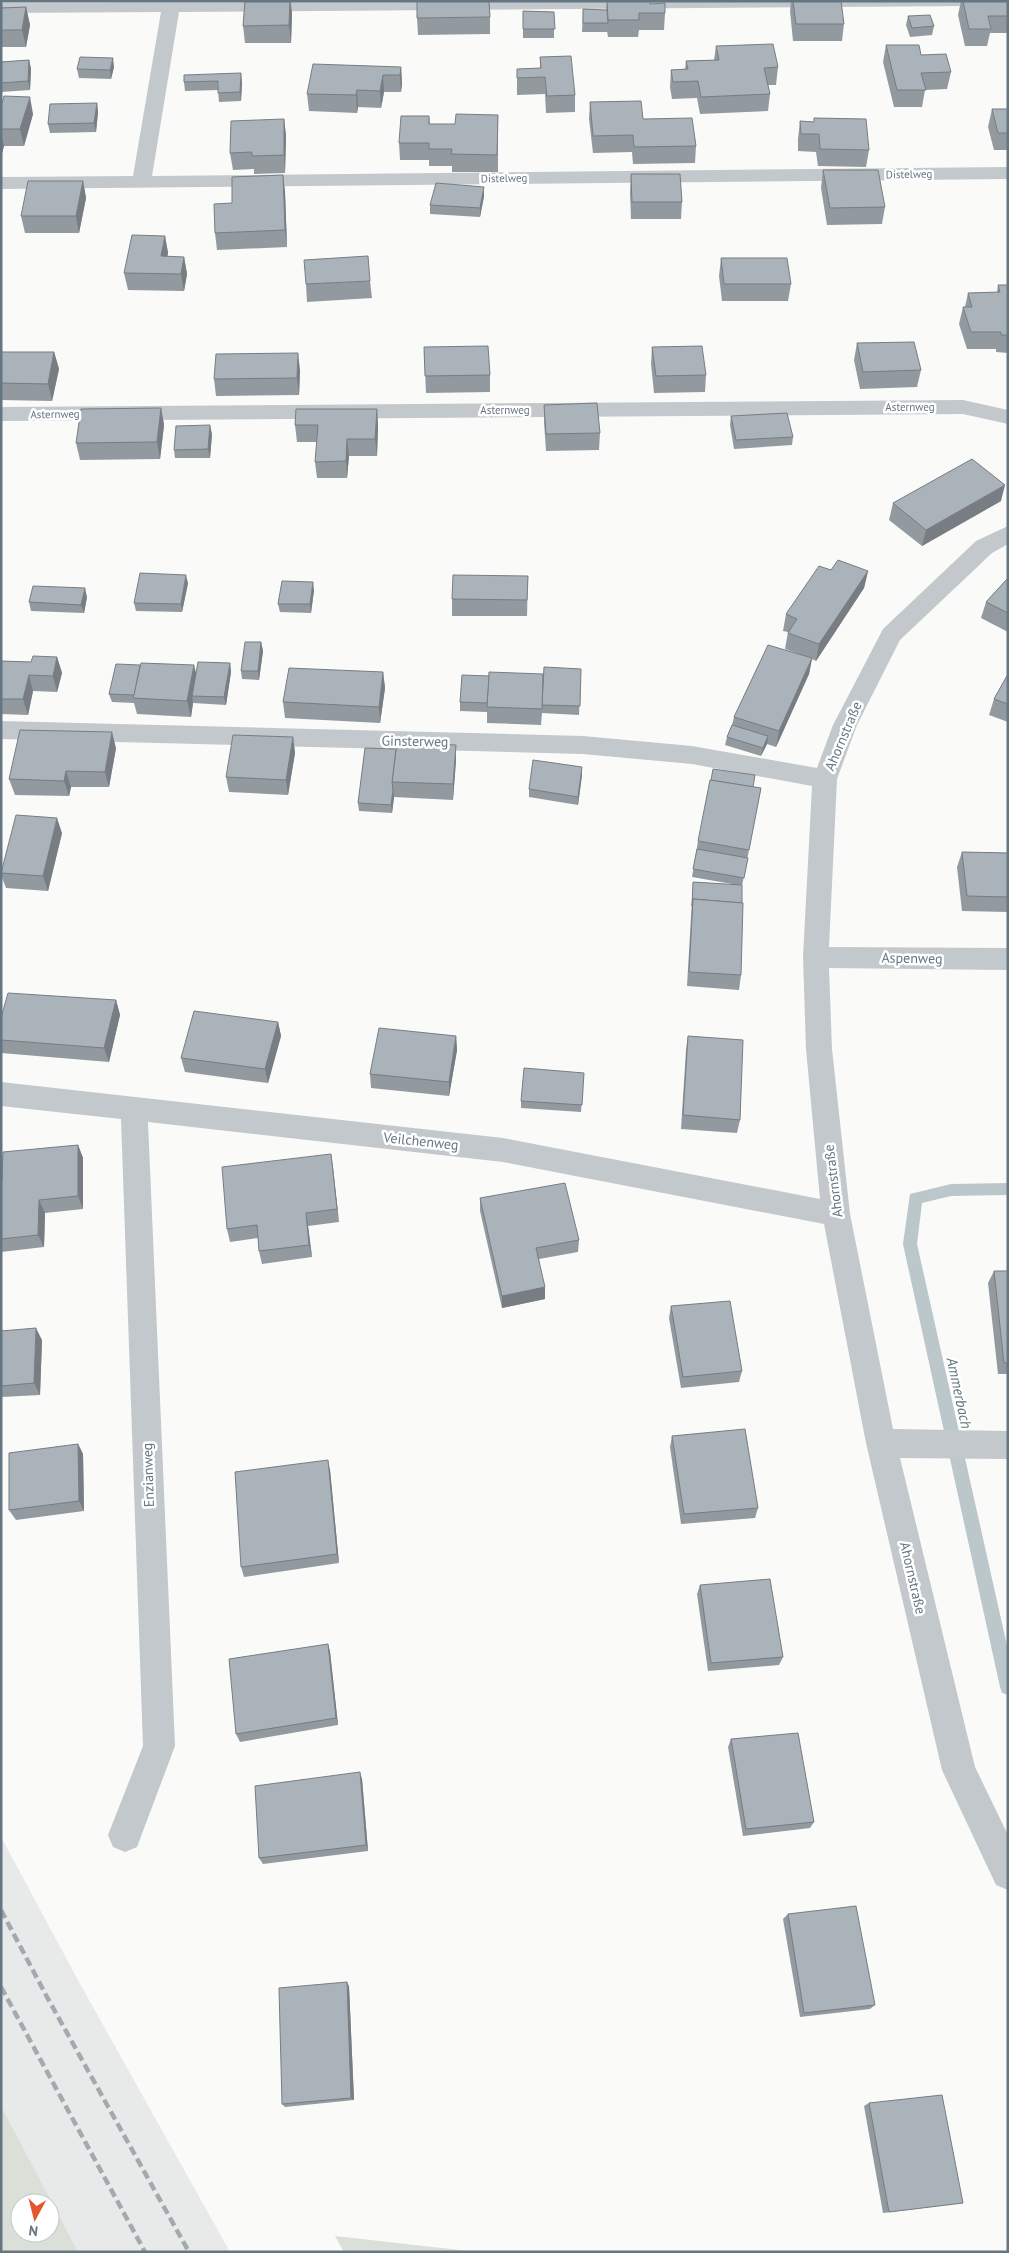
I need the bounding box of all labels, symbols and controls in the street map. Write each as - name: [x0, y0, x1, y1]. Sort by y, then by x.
- street label: Distelweg: [886, 167, 932, 181]
- street label: Distelweg: [481, 171, 527, 185]
- street label: Asternweg: [885, 400, 935, 414]
- street label: Asternweg: [480, 403, 530, 417]
- street label: Asternweg: [30, 407, 80, 421]
- street label: Ahornstraße: [820, 699, 866, 773]
- street label: Ginsterweg: [381, 731, 449, 751]
- street label: Aspenweg: [881, 948, 943, 968]
- street label: Veilchenweg: [382, 1128, 459, 1154]
- street label: Ahornstraße: [820, 1143, 846, 1219]
- water label: Ammerbach: [942, 1355, 976, 1430]
- street label: Enzianweg: [138, 1443, 158, 1507]
- street label: Ahornstraße: [896, 1540, 930, 1616]
- north arrow: [10, 2193, 60, 2243]
- text: N: [28, 2221, 39, 2240]

